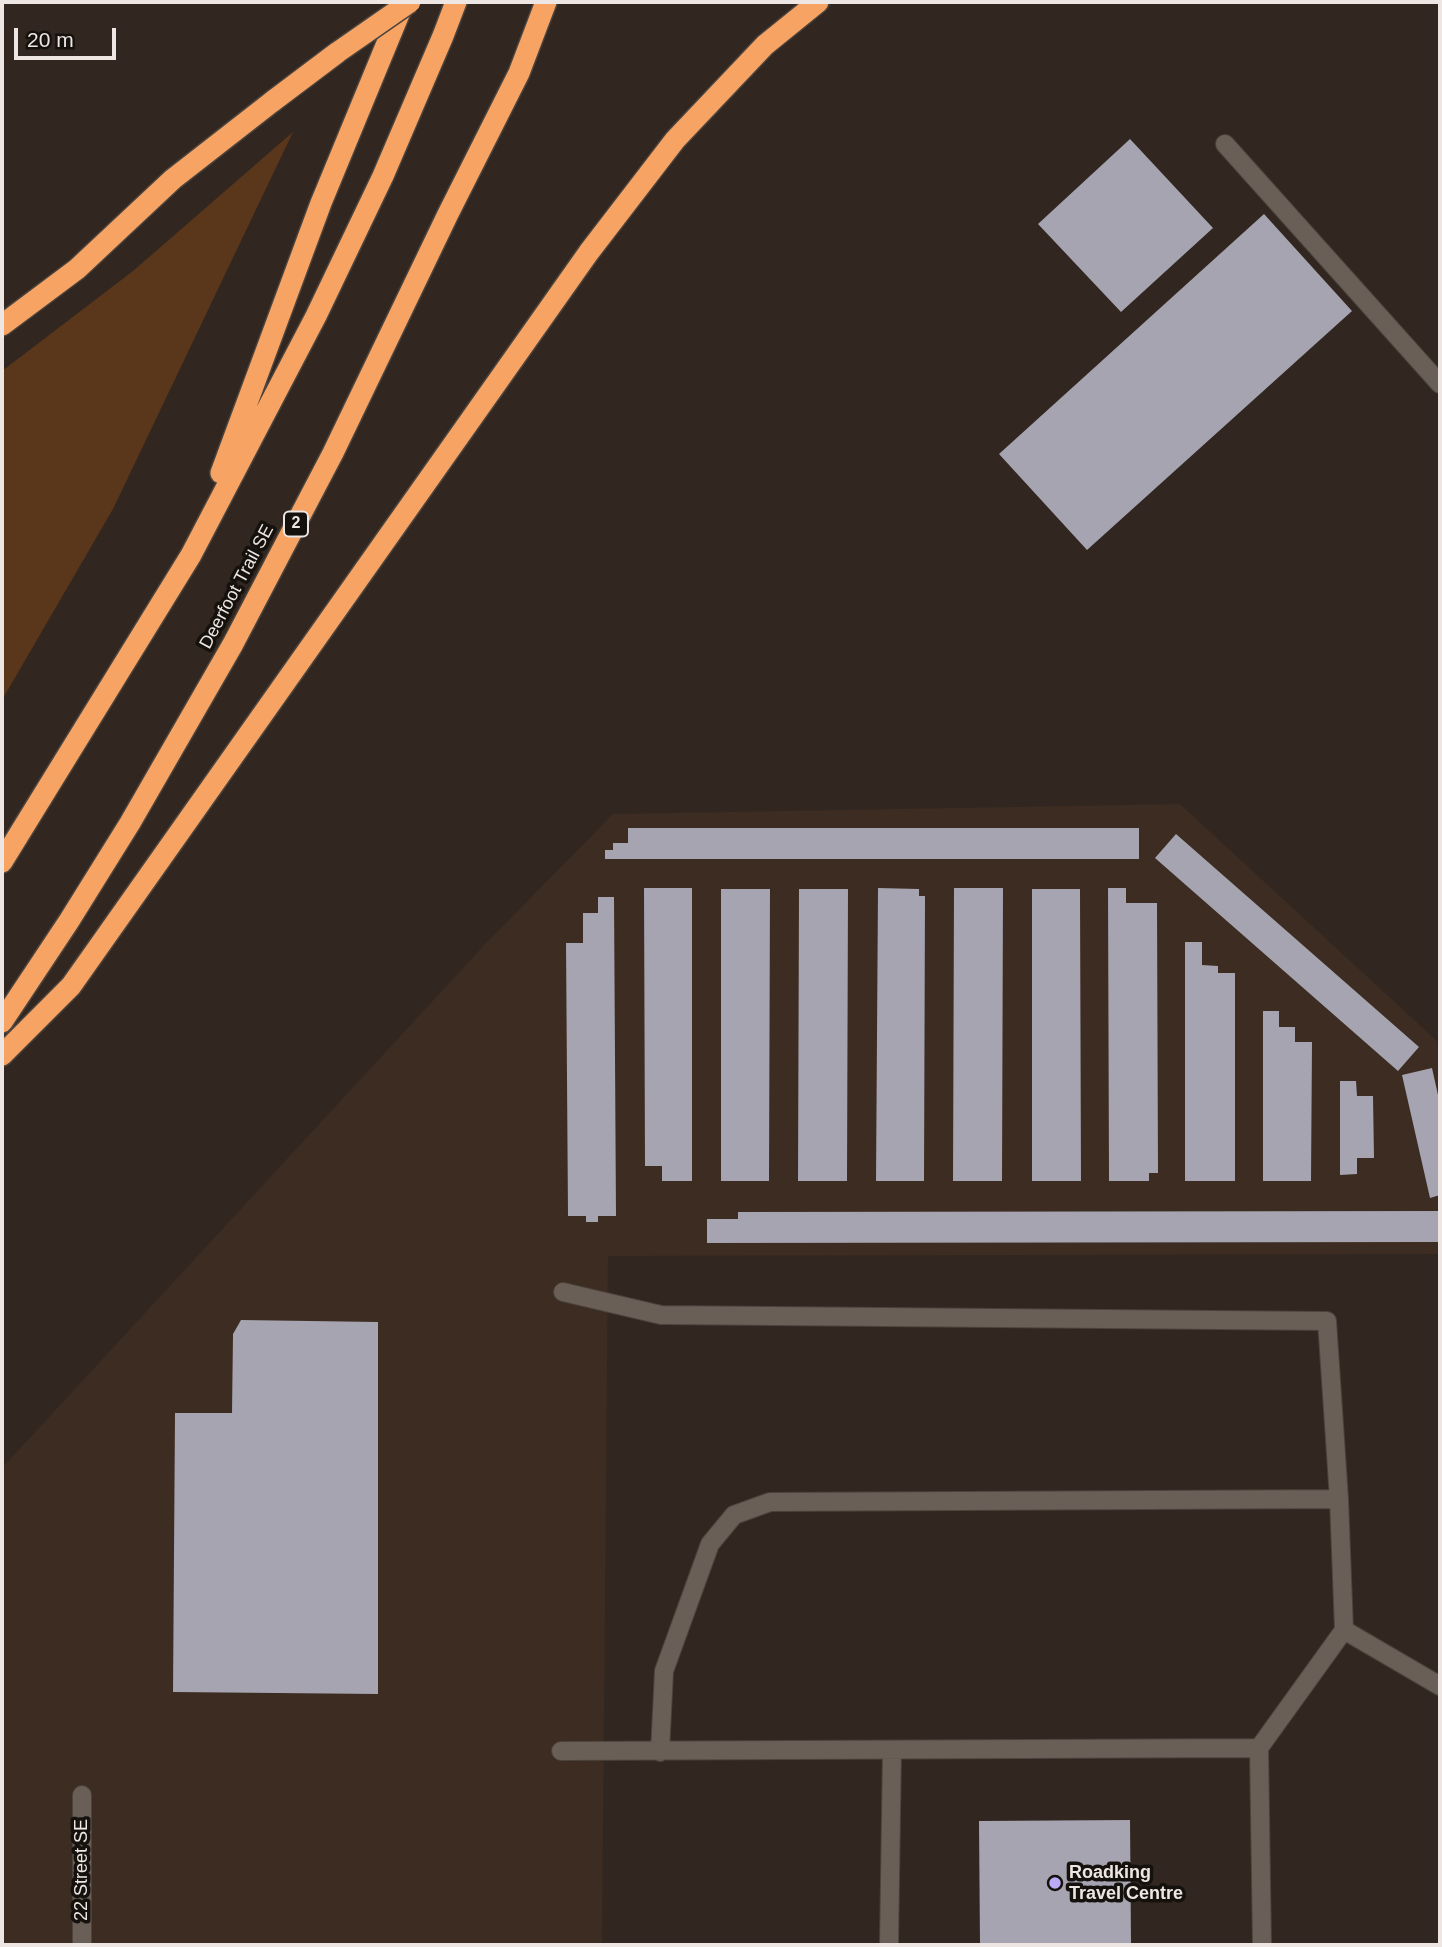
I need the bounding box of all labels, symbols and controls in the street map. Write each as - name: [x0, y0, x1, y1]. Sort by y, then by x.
- scale bar: [18, 14, 119, 58]
- text: 20 m: [27, 28, 74, 51]
- road number: 2: [284, 512, 308, 537]
- street label: Deerfoot Trail SE: [195, 521, 279, 653]
- street label: 22 Street SE: [71, 1819, 93, 1921]
- place label: Roadking Travel Centre: [1069, 1862, 1183, 1904]
- marker: Roadking Travel Centre: [1047, 1875, 1063, 1891]

